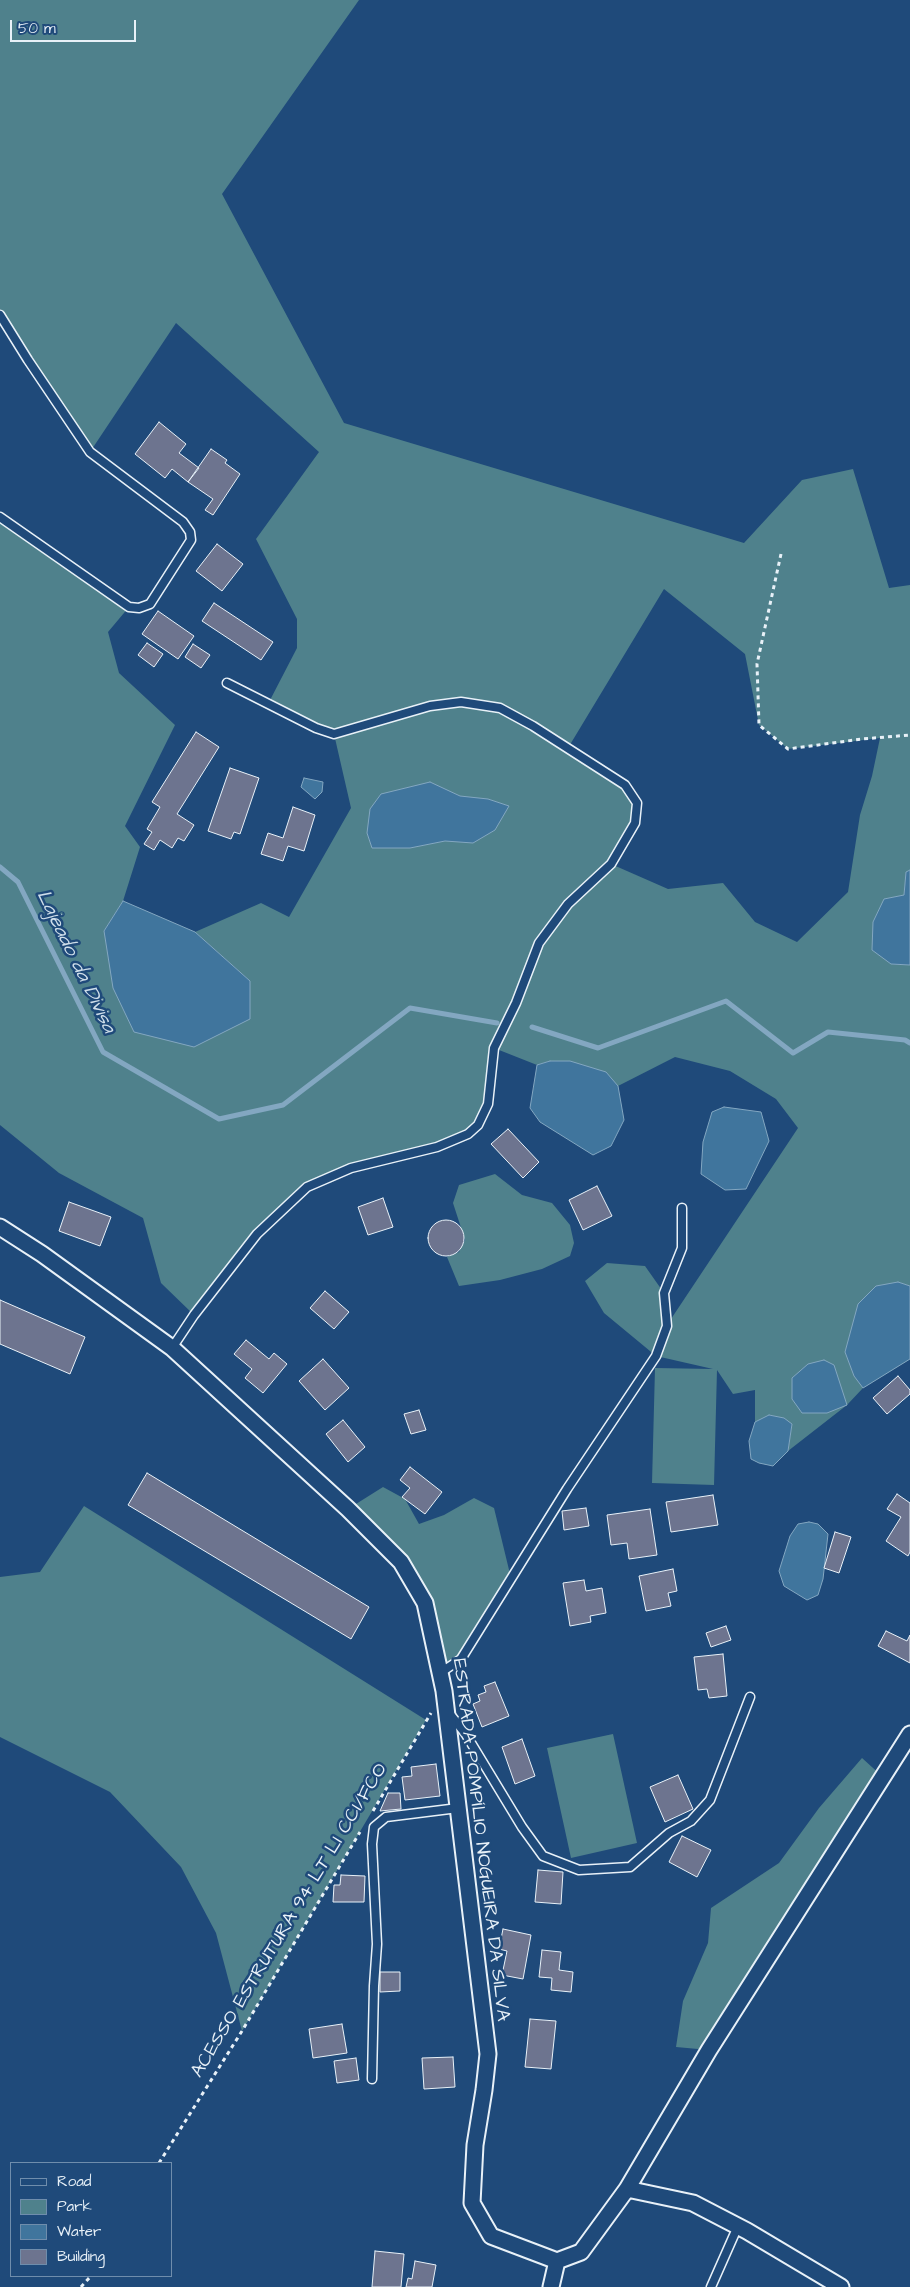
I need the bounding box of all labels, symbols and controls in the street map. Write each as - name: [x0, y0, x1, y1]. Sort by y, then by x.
- scale bar: [12, 10, 139, 42]
- text: 50 m: [18, 18, 56, 39]
- water label: Lajeado da Divisa: [30, 887, 120, 1037]
- street label: ESTRADA POMPÍLIO NOGUEIRA DA SILVA: [446, 1657, 514, 2023]
- street label: ACESSO ESTRUTURA 94 LT LI CCI/FCO: [187, 1760, 393, 2082]
- legend: [10, 2162, 172, 2277]
- text: Road: [57, 2171, 91, 2192]
- text: Park: [57, 2196, 92, 2217]
- text: Water: [57, 2221, 101, 2242]
- text: Building: [57, 2246, 105, 2267]

